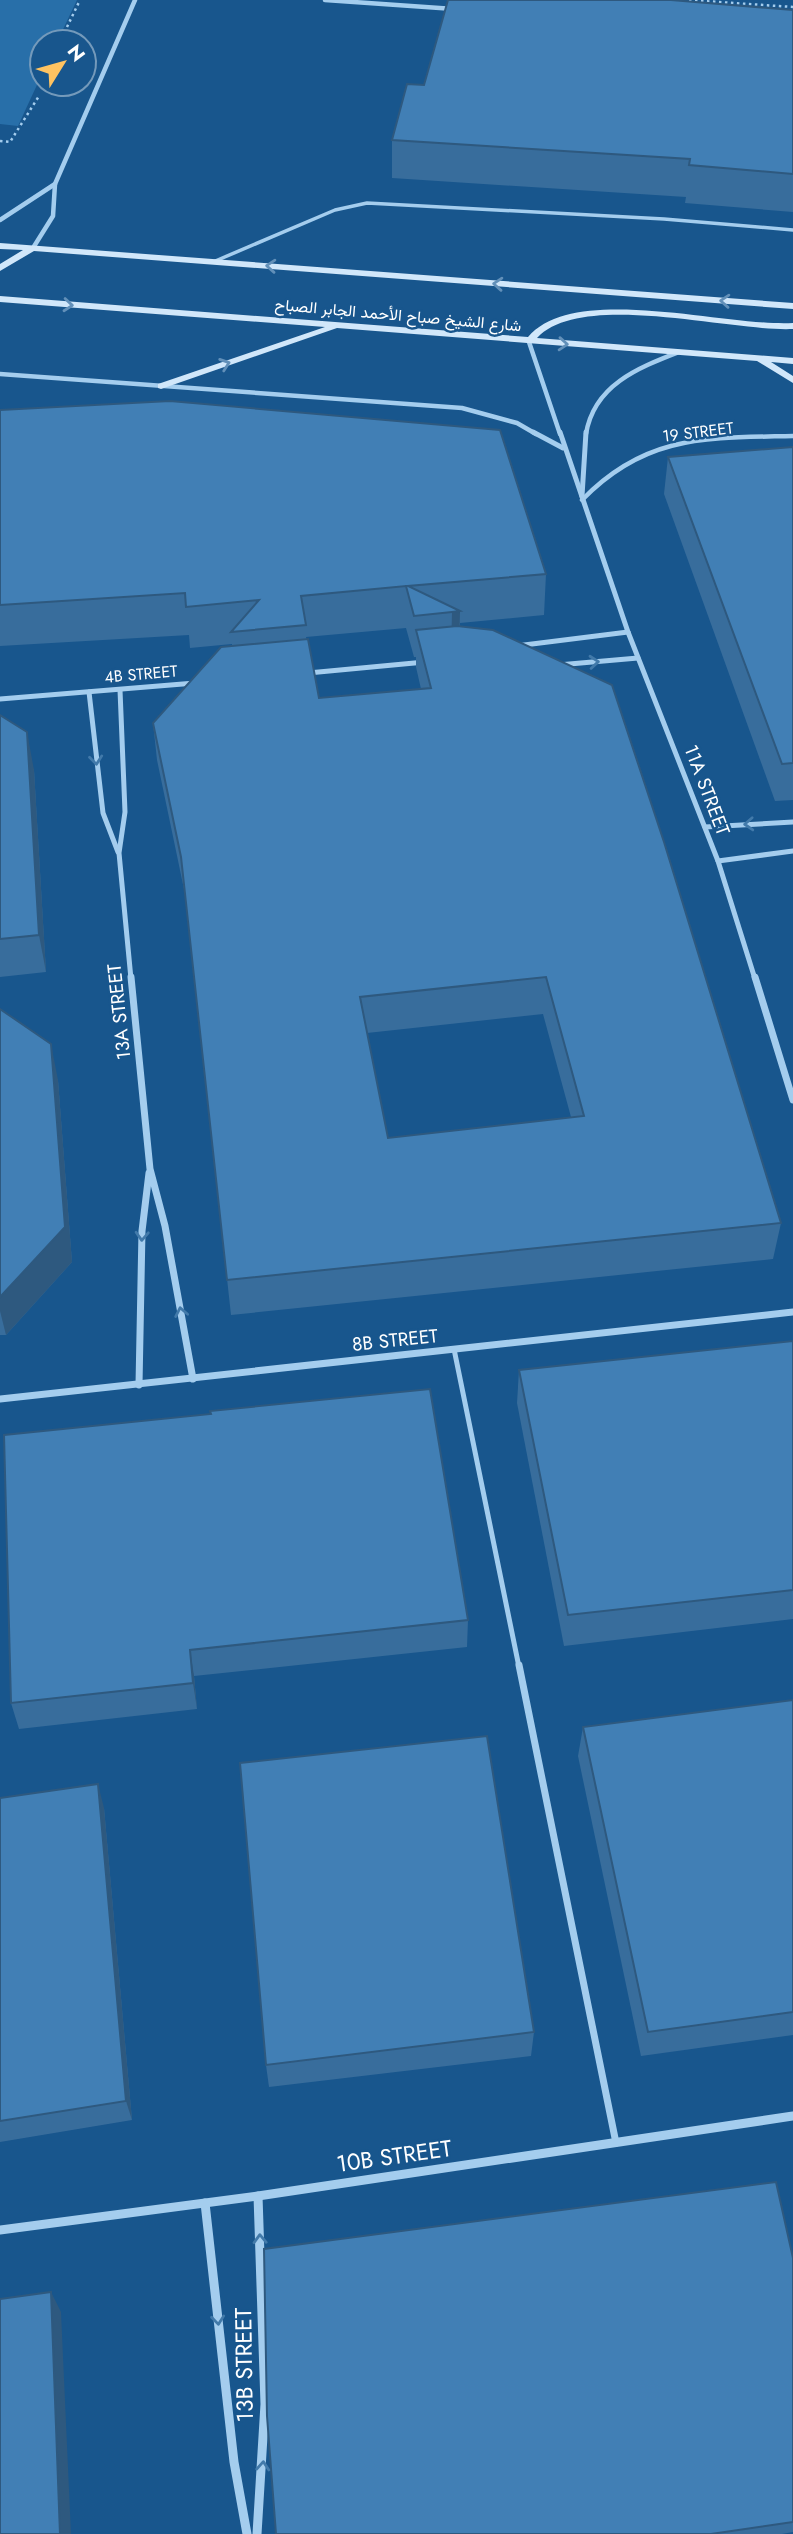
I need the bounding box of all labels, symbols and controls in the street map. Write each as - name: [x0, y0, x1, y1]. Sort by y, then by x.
- north arrow: [28, 28, 98, 98]
- text: N: [61, 39, 92, 67]
- one-way arrow: [265, 259, 276, 274]
- one-way arrow: [492, 277, 503, 292]
- street label: شارع الشيخ صباح الأحمد الجابر الصباح: [274, 293, 522, 337]
- one-way arrow: [719, 294, 730, 309]
- one-way arrow: [63, 297, 74, 312]
- one-way arrow: [558, 336, 569, 351]
- one-way arrow: [219, 358, 231, 372]
- street label: 19 STREET: [661, 416, 735, 448]
- one-way arrow: [589, 655, 600, 670]
- street label: 4B STREET: [104, 659, 179, 689]
- street label: 11A STREET: [677, 741, 737, 839]
- one-way arrow: [88, 755, 103, 766]
- one-way arrow: [743, 816, 754, 831]
- street label: 13A STREET: [101, 962, 137, 1061]
- one-way arrow: [134, 1231, 149, 1242]
- one-way arrow: [174, 1306, 189, 1318]
- street label: 8B STREET: [351, 1322, 439, 1358]
- street label: 10B STREET: [334, 2131, 454, 2181]
- one-way arrow: [253, 2233, 268, 2244]
- street label: 13B STREET: [226, 2307, 262, 2423]
- one-way arrow: [210, 2315, 225, 2326]
- one-way arrow: [255, 2460, 270, 2471]

